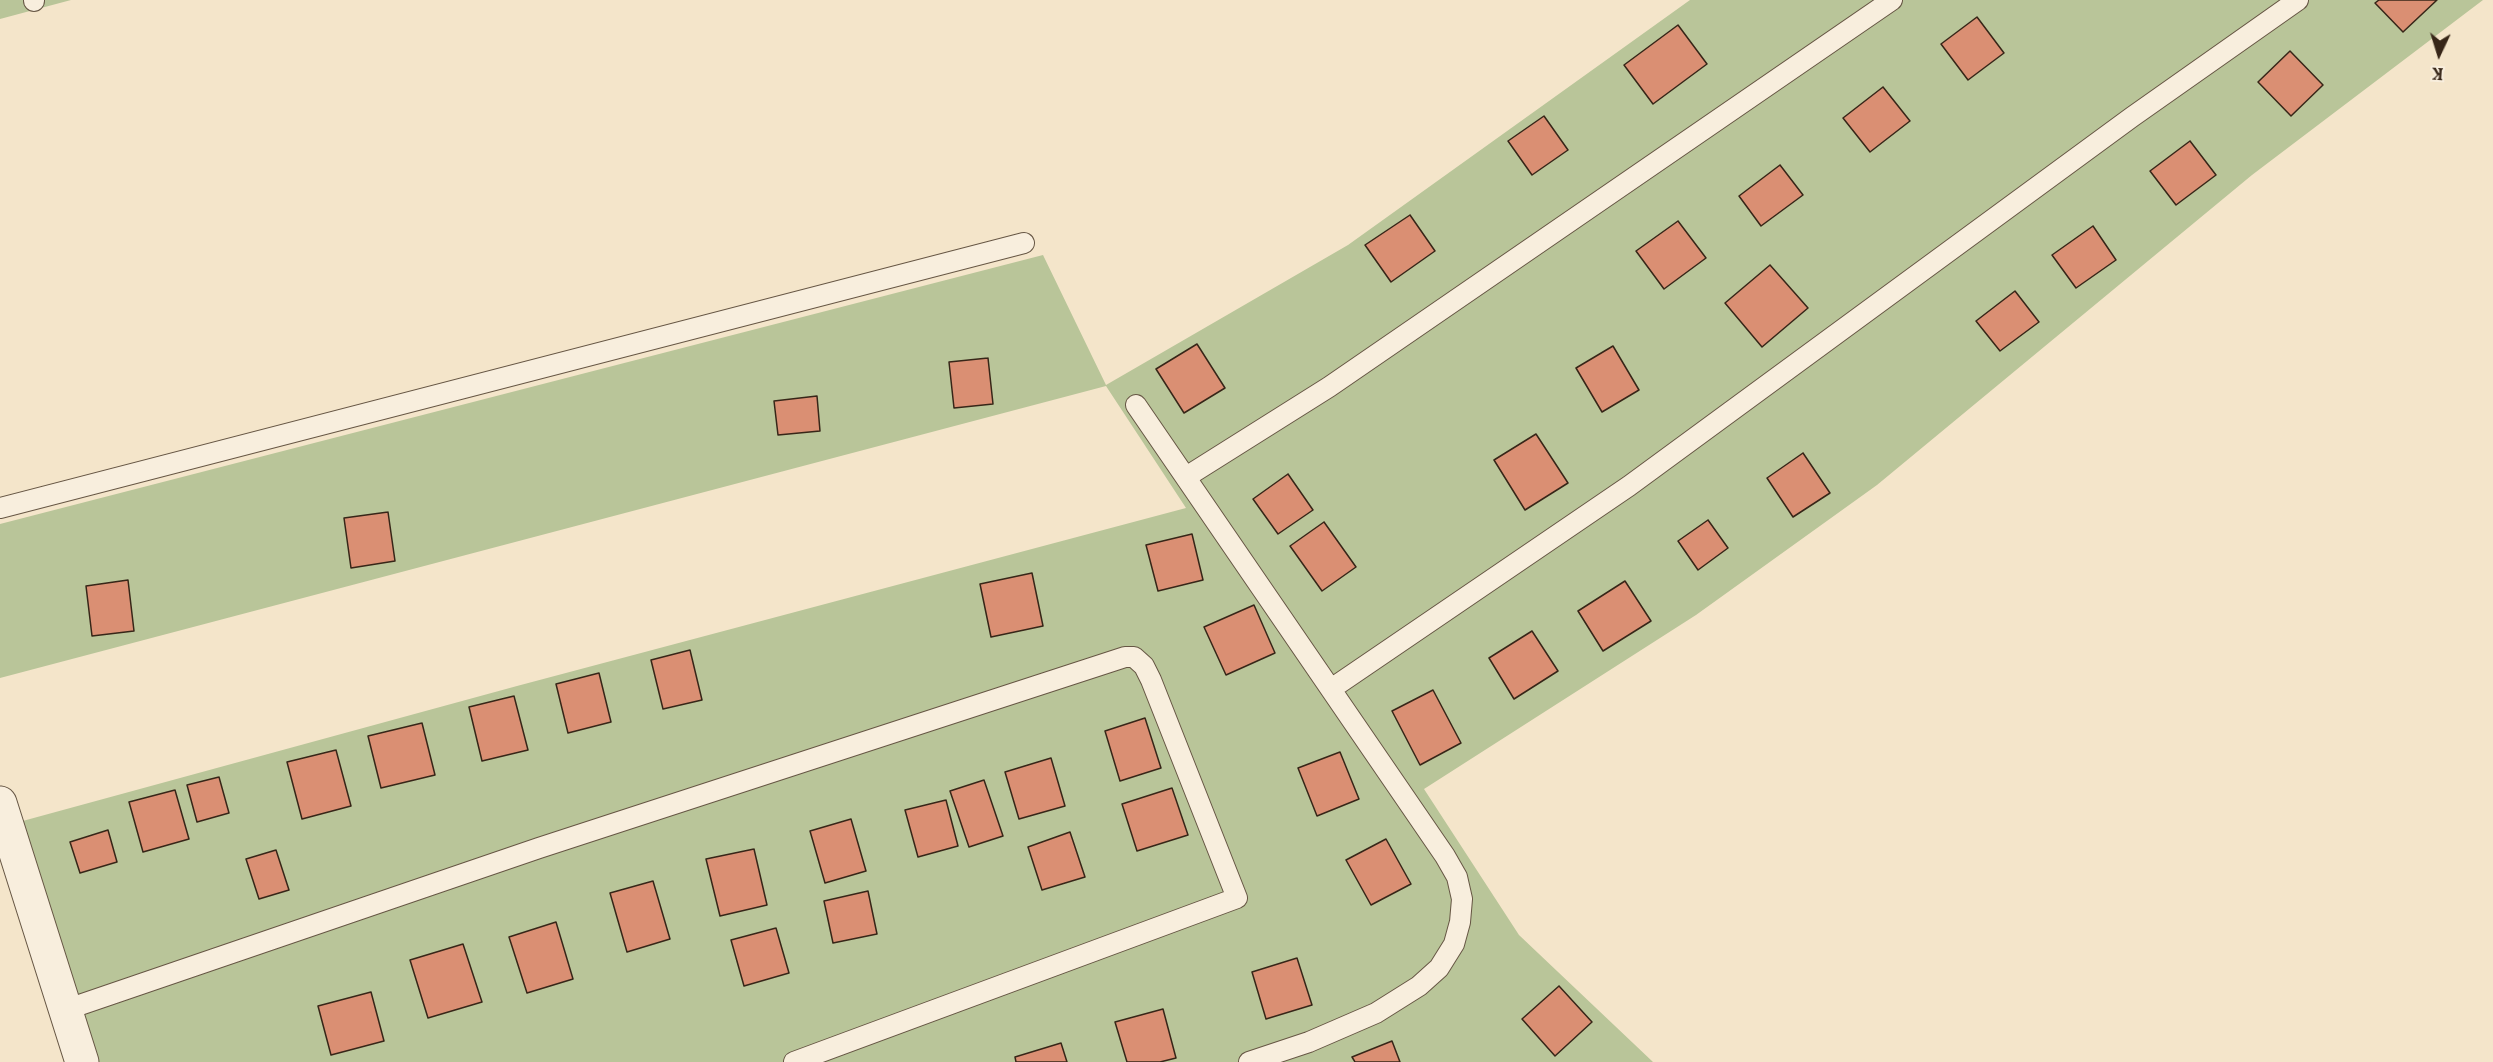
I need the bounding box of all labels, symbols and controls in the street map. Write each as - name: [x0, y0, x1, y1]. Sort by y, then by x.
- north arrow: [2409, 24, 2469, 84]
- text: K: [2431, 61, 2444, 83]

